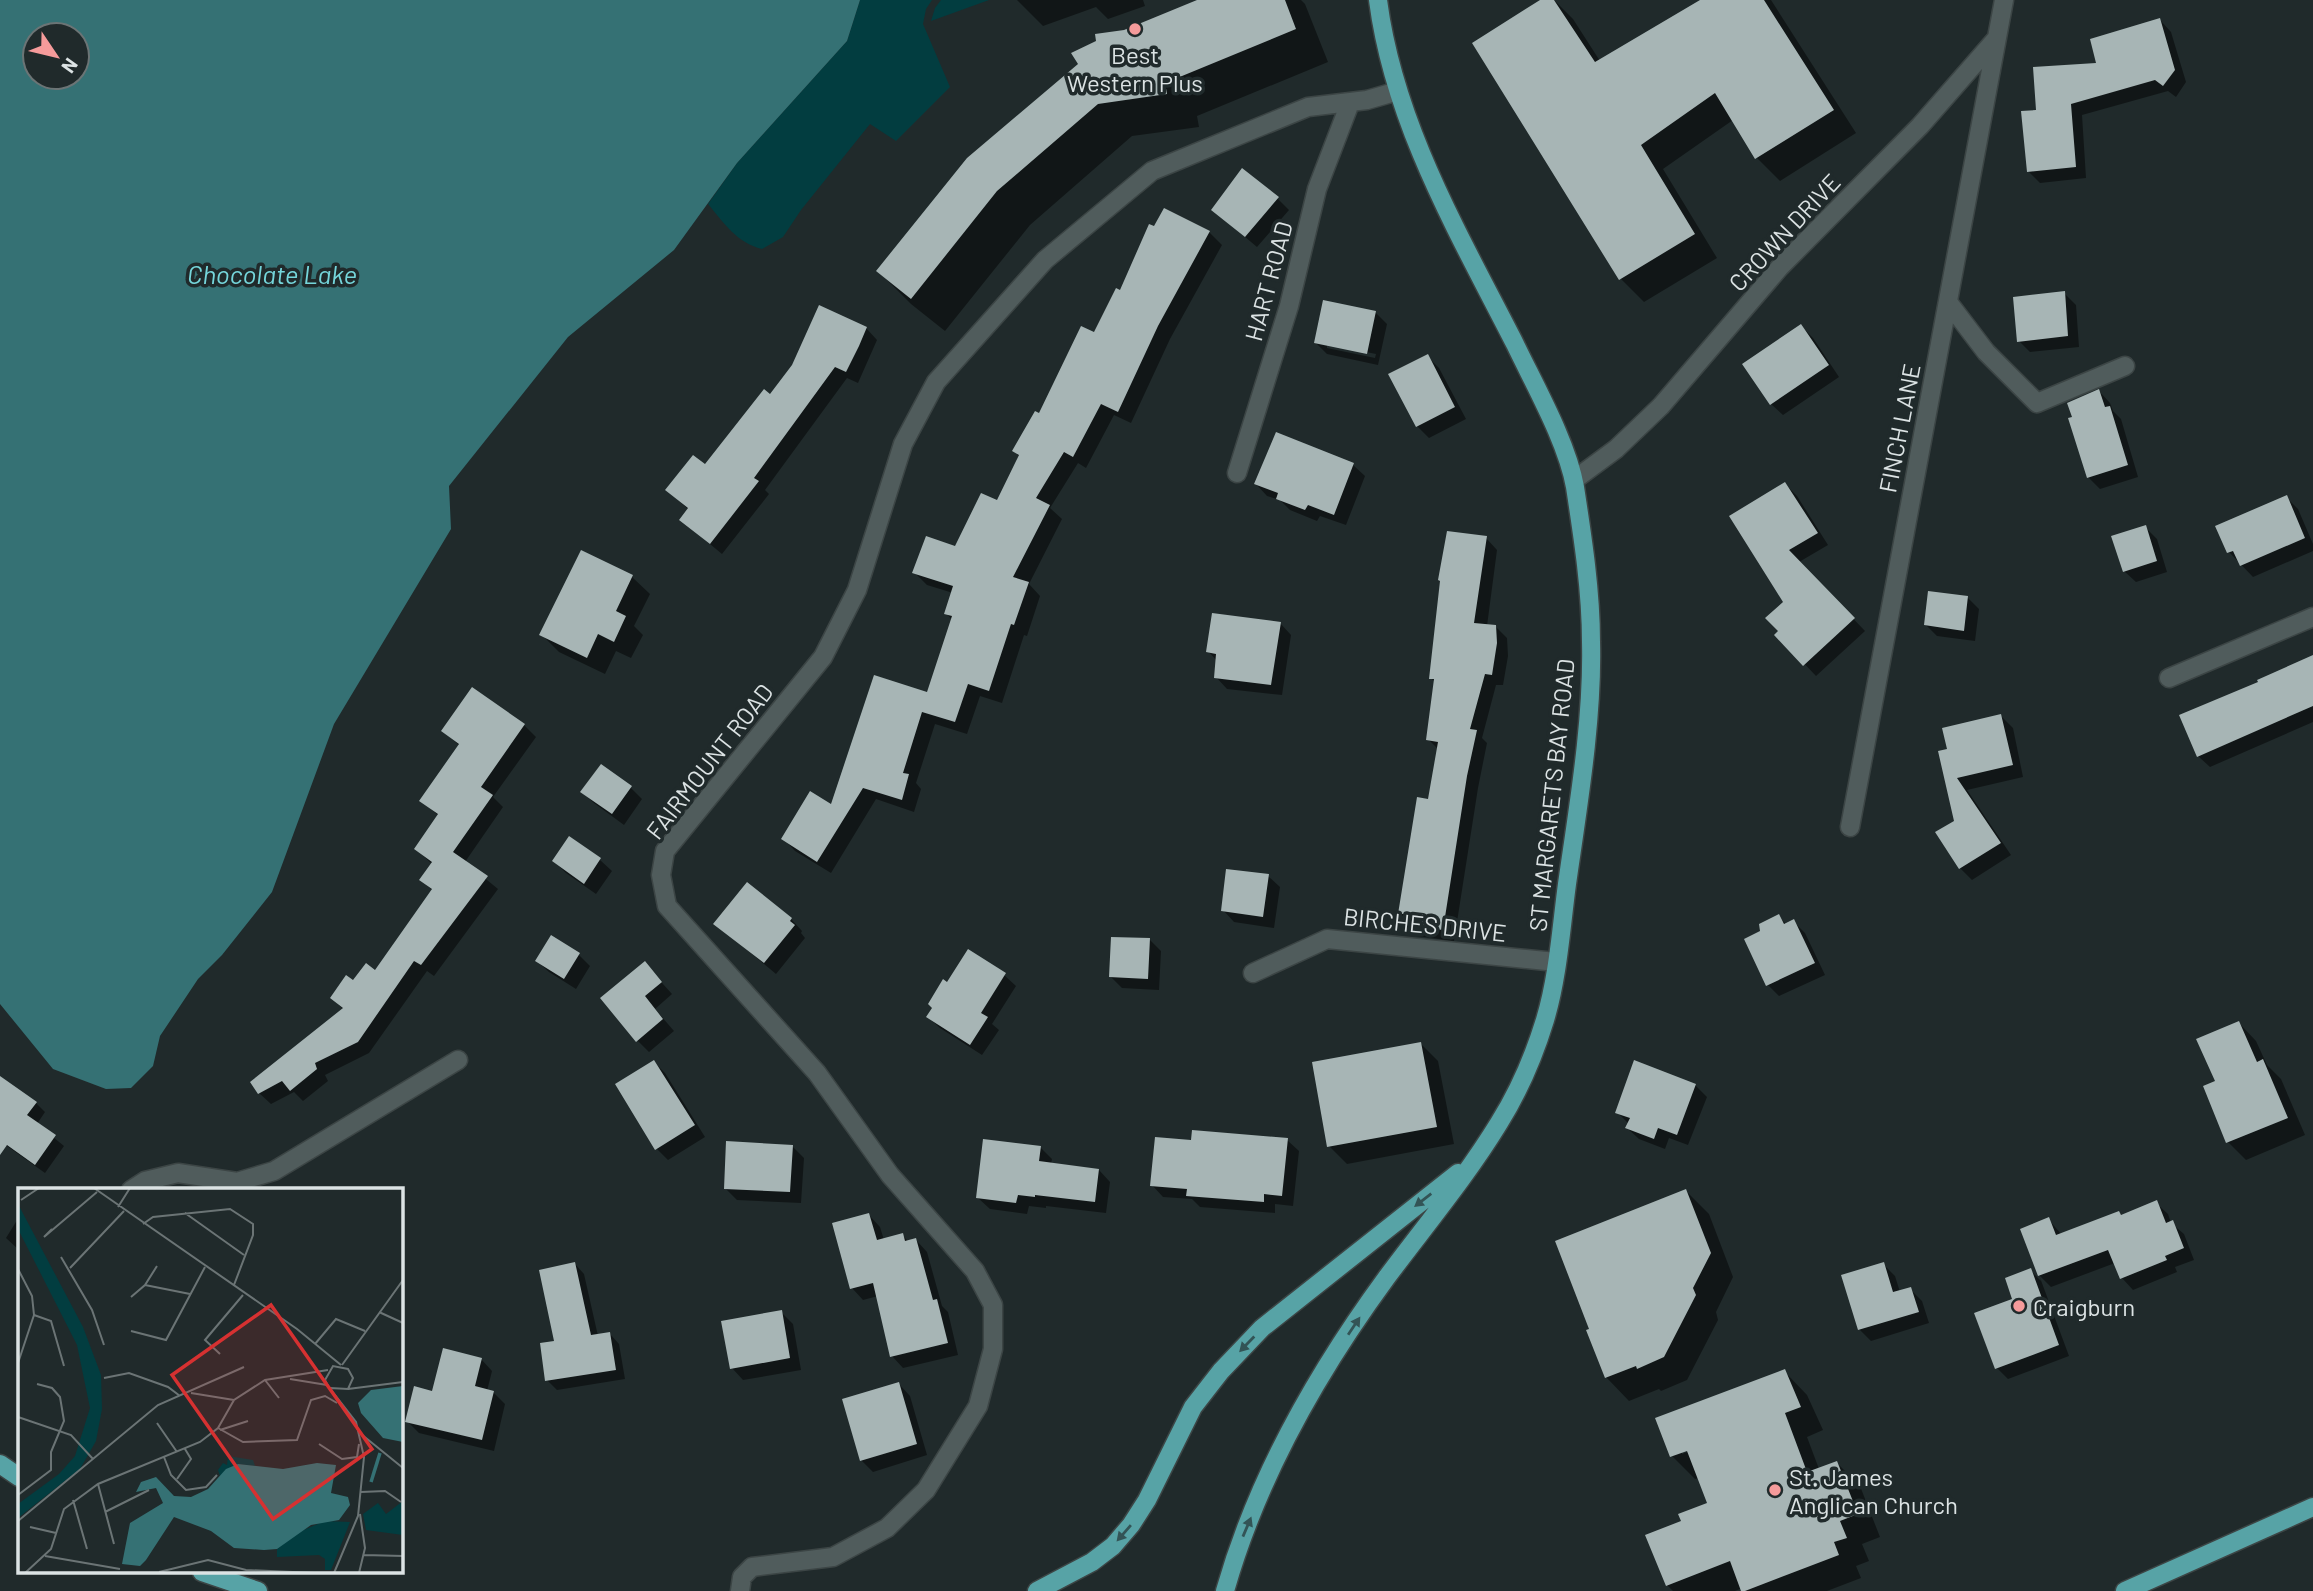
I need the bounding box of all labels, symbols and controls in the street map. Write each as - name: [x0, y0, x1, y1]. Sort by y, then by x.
- north arrow: [21, 21, 91, 91]
- marker: Best Western Plus: [1127, 21, 1143, 37]
- place label: Best Western Plus: [1067, 40, 1203, 97]
- text: N: [57, 54, 83, 78]
- street label: CROWN DRIVE: [1722, 167, 1846, 297]
- street label: HART ROAD: [1238, 218, 1298, 344]
- water label: Chocolate Lake: [187, 258, 357, 289]
- street label: FINCH LANE: [1872, 361, 1926, 495]
- street label: ST MARGARETS BAY ROAD: [1522, 657, 1580, 933]
- street label: FAIRMOUNT ROAD: [639, 678, 779, 844]
- street label: BIRCHES DRIVE: [1342, 901, 1508, 947]
- inset map: [18, 1188, 402, 1574]
- one-way arrow: [1414, 1192, 1432, 1206]
- place label: Craigburn: [2033, 1292, 2135, 1321]
- marker: Craigburn: [2011, 1298, 2027, 1314]
- one-way arrow: [1347, 1317, 1361, 1335]
- one-way arrow: [1240, 1335, 1256, 1352]
- place label: St. James Anglican Church: [1789, 1462, 1958, 1519]
- marker: St. James Anglican Church: [1767, 1482, 1783, 1498]
- one-way arrow: [1242, 1516, 1253, 1537]
- one-way arrow: [1116, 1524, 1132, 1542]

